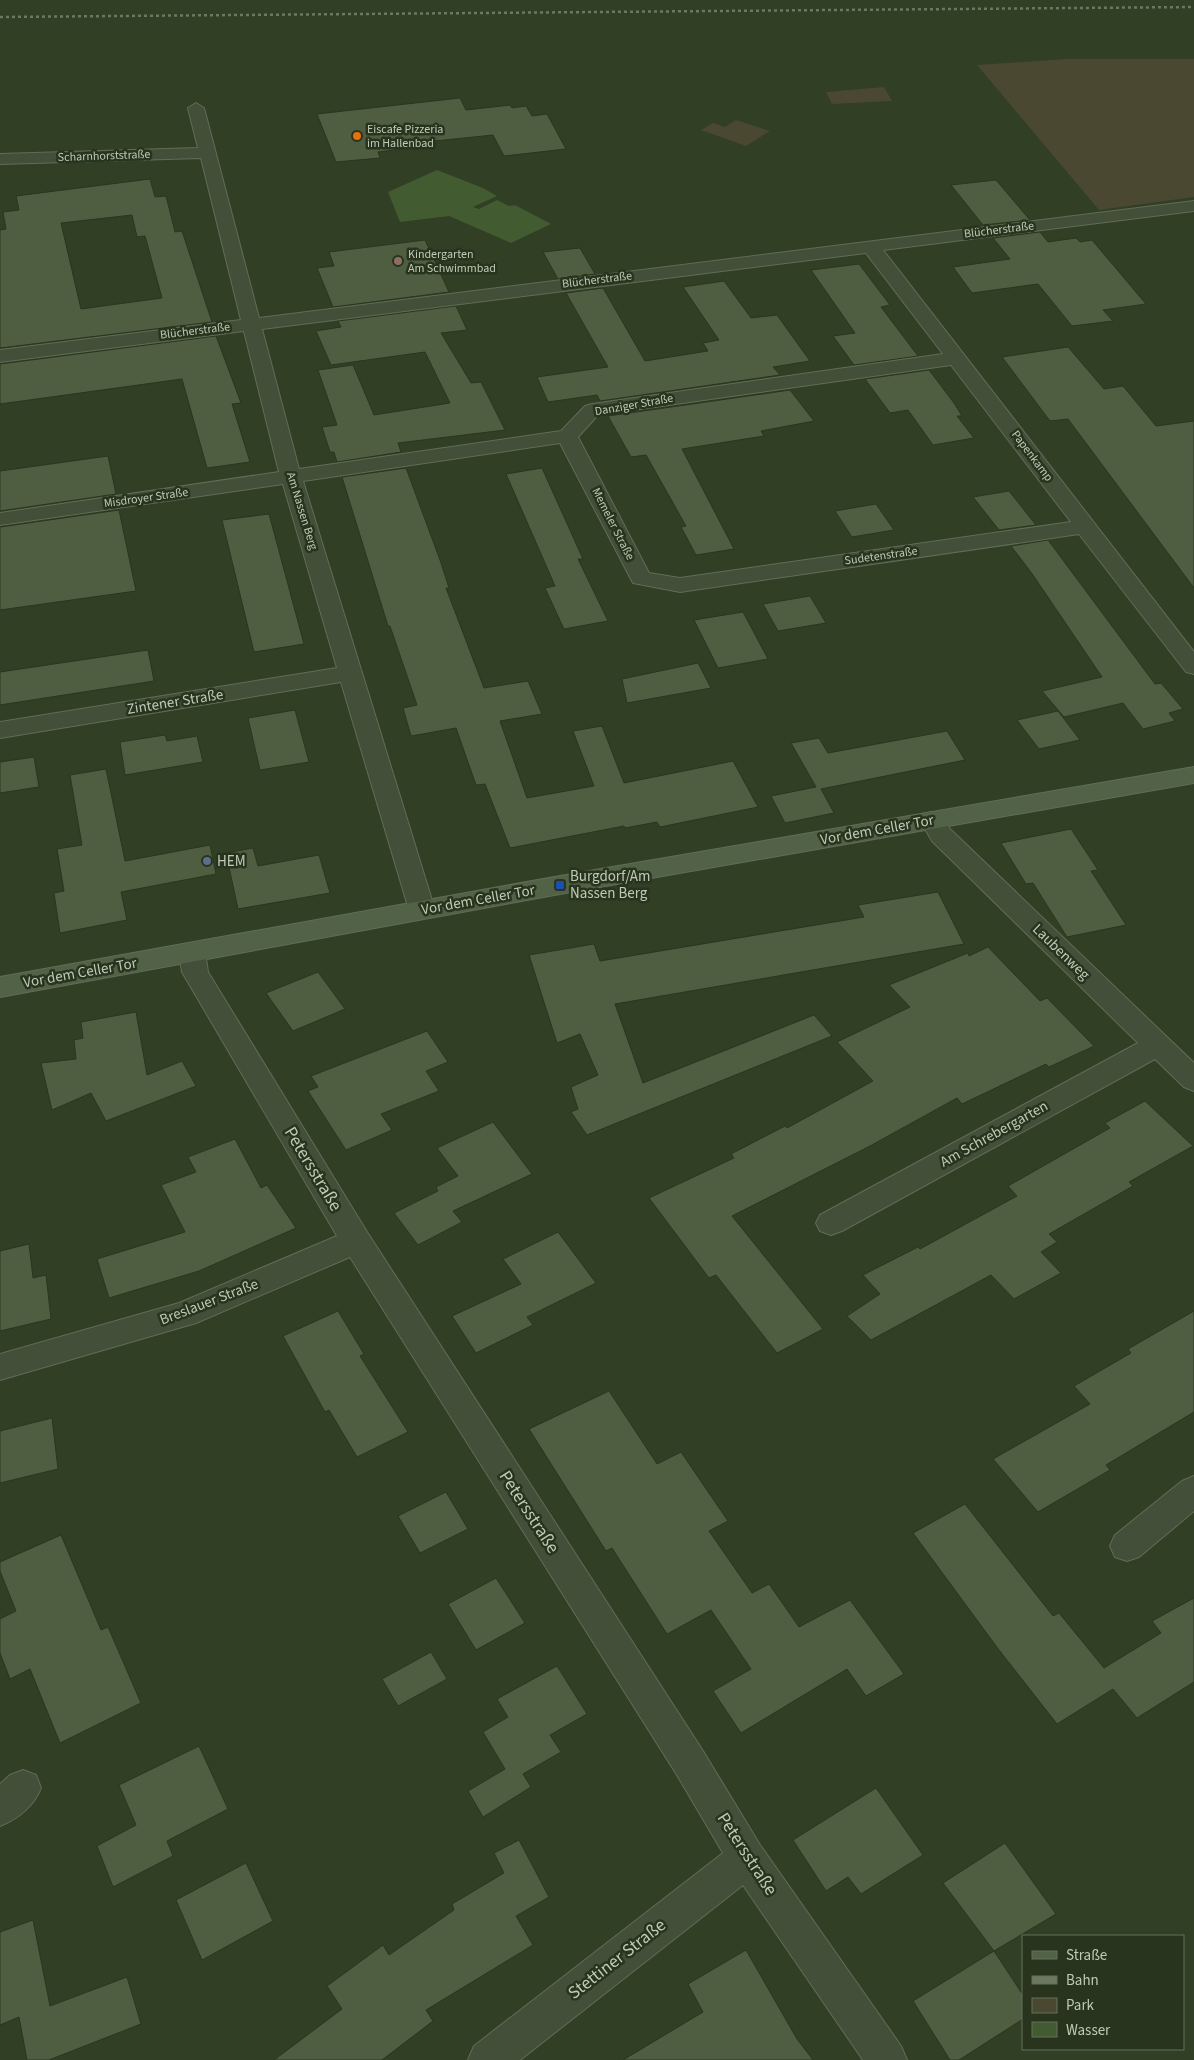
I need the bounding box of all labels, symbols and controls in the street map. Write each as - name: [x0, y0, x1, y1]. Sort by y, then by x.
- place label: Eiscafe Pizzeria im Hallenbad: [367, 121, 443, 152]
- marker: Eiscafe Pizzeria im Hallenbad: [351, 130, 363, 142]
- street label: Scharnhorststraße: [57, 146, 151, 166]
- street label: Blücherstraße: [963, 217, 1035, 243]
- place label: Kindergarten Am Schwimmbad: [408, 246, 496, 277]
- marker: Kindergarten Am Schwimmbad: [392, 255, 404, 267]
- street label: Blücherstraße: [561, 267, 633, 293]
- street label: Blücherstraße: [159, 318, 231, 344]
- street label: Danziger Straße: [593, 390, 675, 420]
- street label: Papenkamp: [1007, 427, 1057, 485]
- street label: Am Nassen Berg: [282, 470, 322, 552]
- street label: Misdroyer Straße: [103, 484, 189, 512]
- street label: Memeler Straße: [587, 485, 639, 563]
- street label: Sudetenstraße: [843, 542, 919, 570]
- street label: Zintener Straße: [125, 684, 225, 720]
- street label: Vor dem Celler Tor: [819, 810, 936, 850]
- place label: HEM: [217, 851, 246, 872]
- marker: HEM: [201, 855, 213, 867]
- place label: Burgdorf/Am Nassen Berg: [570, 866, 650, 904]
- marker: Burgdorf/Am Nassen Berg: [554, 879, 566, 891]
- street label: Vor dem Celler Tor: [420, 880, 537, 920]
- street label: Laubenweg: [1028, 919, 1095, 985]
- street label: Vor dem Celler Tor: [22, 953, 139, 993]
- street label: Am Schrebergarten: [936, 1096, 1052, 1172]
- street label: Petersstraße: [278, 1122, 348, 1216]
- street label: Breslauer Straße: [157, 1274, 261, 1330]
- street label: Petersstraße: [493, 1466, 565, 1558]
- street label: Petersstraße: [711, 1808, 783, 1900]
- street label: Stettiner Straße: [563, 1913, 671, 2005]
- legend: [1022, 1935, 1184, 2050]
- text: Straße: [1066, 1945, 1107, 1966]
- text: Bahn: [1066, 1970, 1099, 1991]
- text: Park: [1066, 1995, 1095, 2016]
- text: Wasser: [1066, 2020, 1111, 2041]

